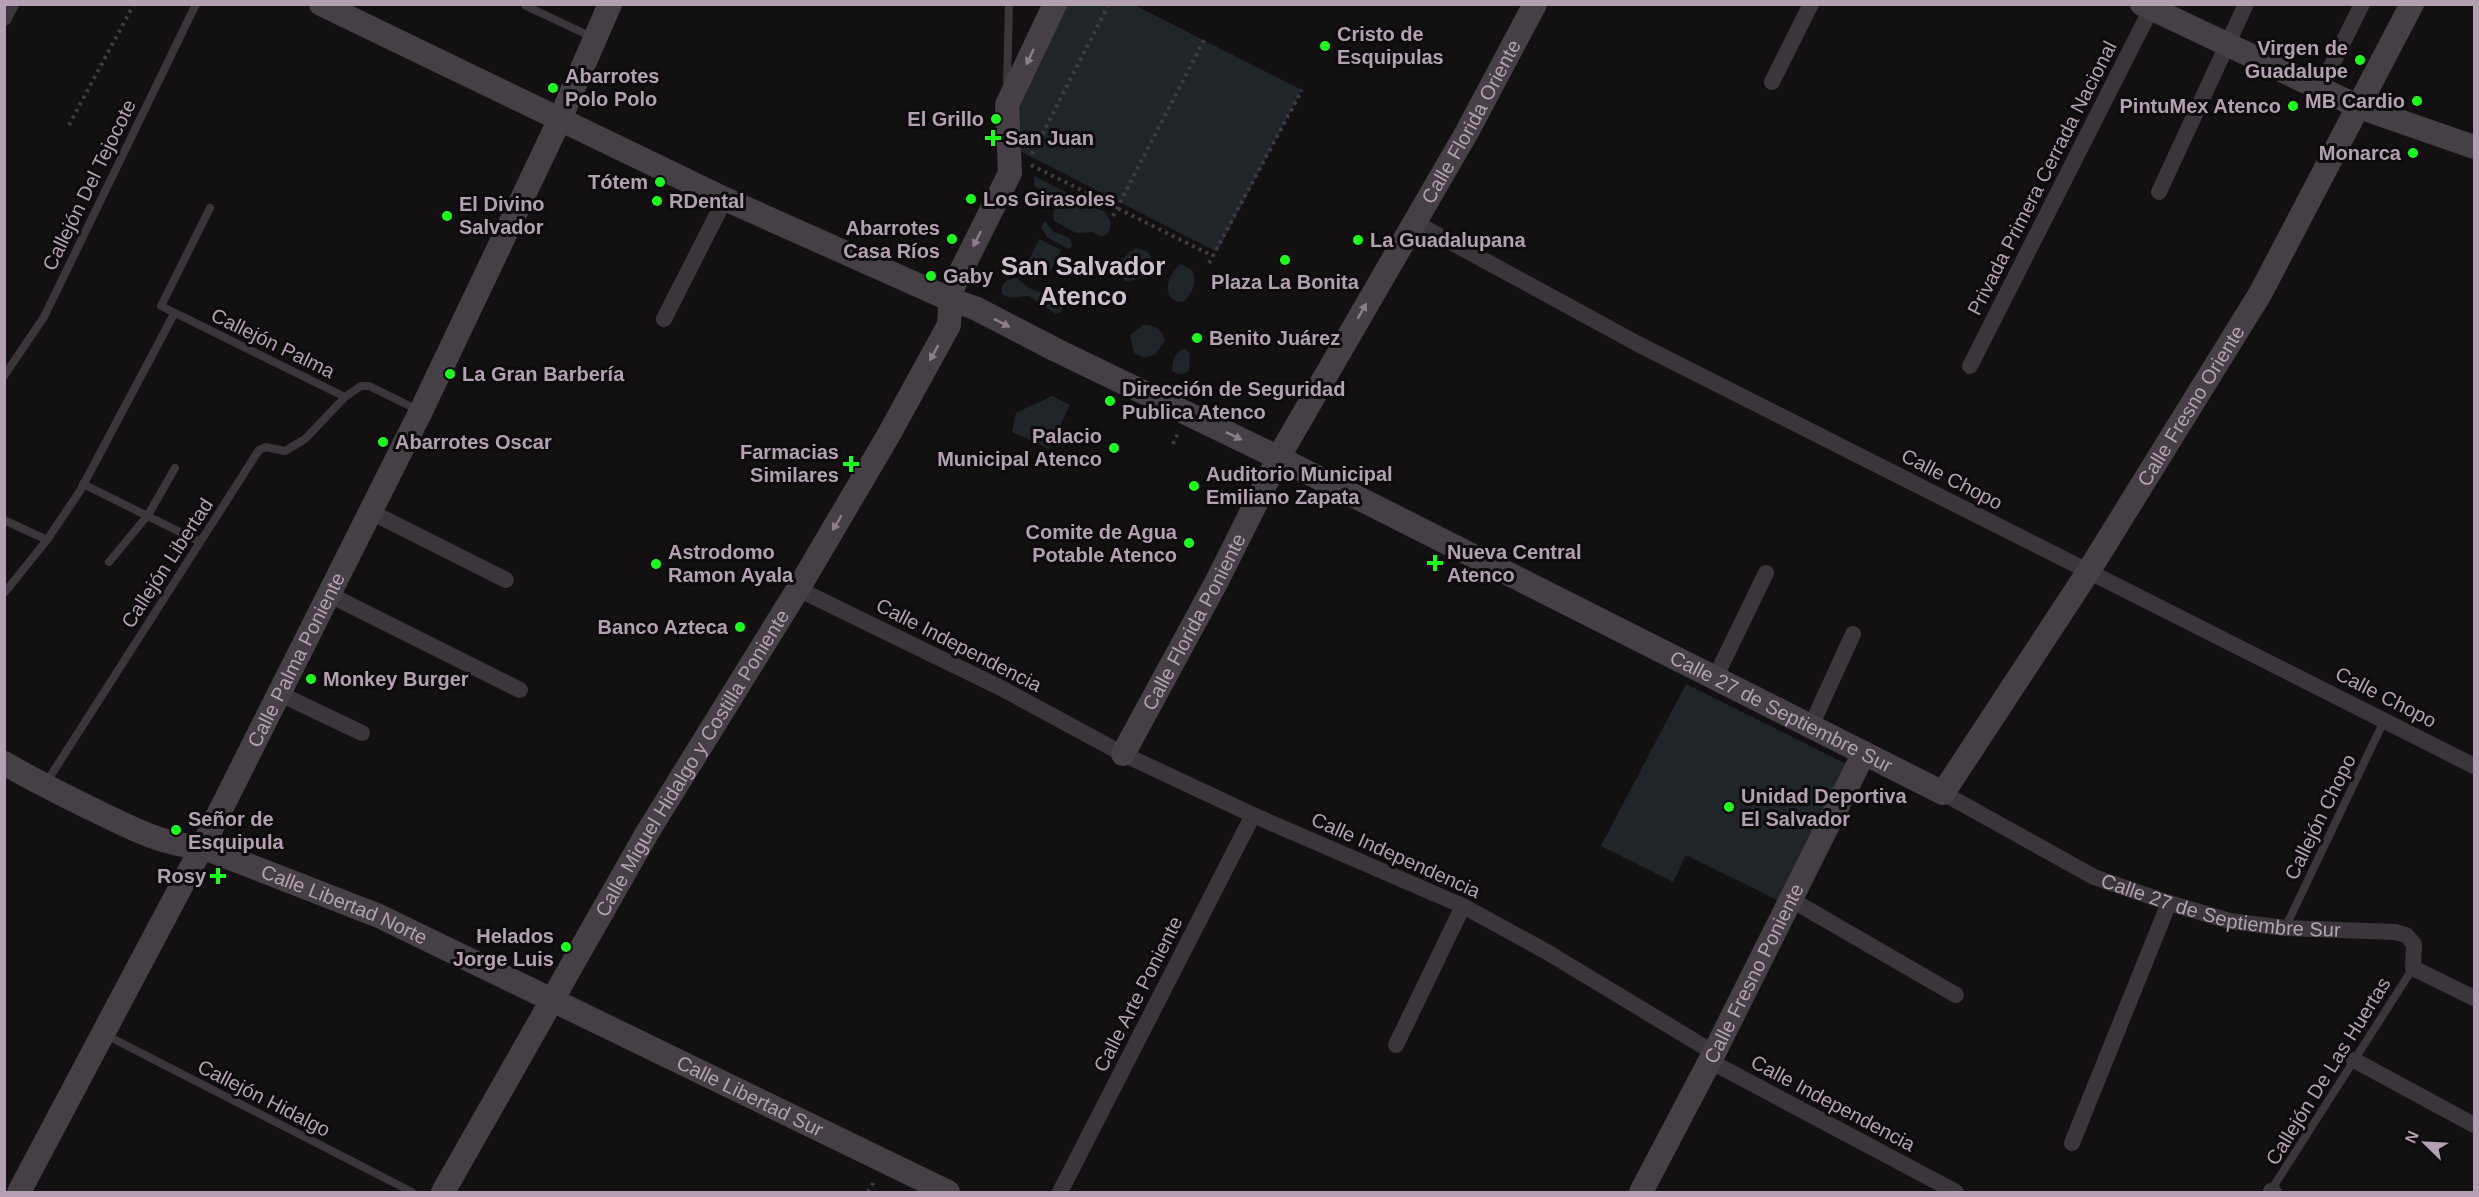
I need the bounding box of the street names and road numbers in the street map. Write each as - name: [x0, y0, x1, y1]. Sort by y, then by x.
- street label: Calle Florida Oriente: [1417, 36, 1525, 207]
- street label: Privada Primera Cerrada Nacional: [1963, 37, 2121, 319]
- street label: Callejón Del Tejocote: [38, 96, 140, 274]
- street label: Callejón Palma: [208, 304, 339, 383]
- street label: Calle Fresno Oriente: [2133, 321, 2249, 490]
- street label: Calle Chopo: [1898, 444, 2006, 514]
- street label: Callejón Libertad: [117, 494, 217, 632]
- street label: Calle Florida Poniente: [1138, 530, 1250, 714]
- street label: Calle Palma Poniente: [243, 569, 349, 751]
- street label: Calle Independencia: [873, 594, 1046, 697]
- street label: Calle Miguel Hidalgo y Costilla Poniente: [591, 606, 793, 920]
- street label: Calle 27 de Septiembre Sur: [1667, 646, 1896, 777]
- street label: Calle Chopo: [2332, 662, 2440, 732]
- street label: Callejón Chopo: [2280, 751, 2360, 883]
- street label: Calle Independencia: [1308, 808, 1485, 902]
- street label: Calle Libertad Norte: [258, 860, 431, 949]
- street label: Calle 27 de Septiembre Sur: [2098, 869, 2341, 941]
- street label: Calle Fresno Poniente: [1700, 880, 1808, 1067]
- street label: Calle Arte Poniente: [1089, 913, 1187, 1075]
- street label: Callejón De Las Huertas: [2261, 973, 2395, 1169]
- street label: Calle Independencia: [1747, 1050, 1919, 1156]
- street label: Calle Libertad Sur: [673, 1051, 827, 1141]
- street label: Callejón Hidalgo: [194, 1055, 334, 1141]

